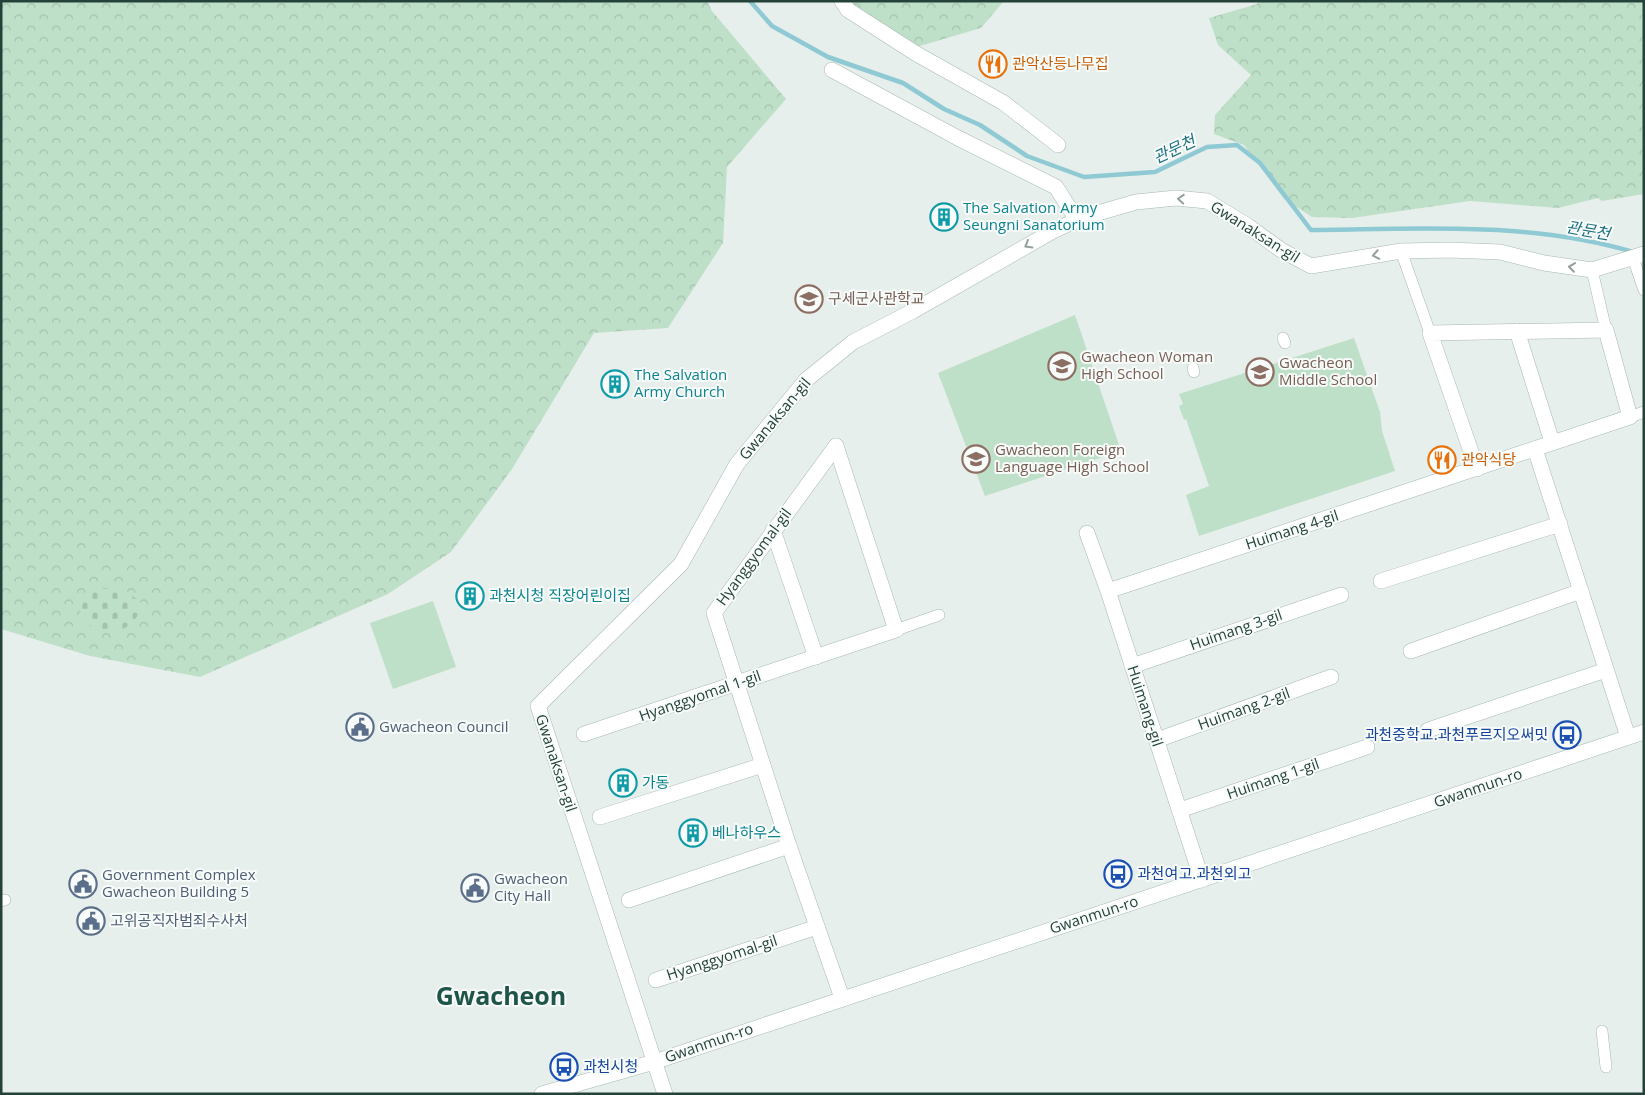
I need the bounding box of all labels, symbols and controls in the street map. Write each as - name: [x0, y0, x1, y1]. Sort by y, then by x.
- restaurant icon: 관악산등나무집: [978, 49, 1008, 79]
- place label: 관악산등나무집: [1012, 53, 1109, 73]
- water label: 관문천: [1149, 129, 1201, 168]
- one-way arrow: [1177, 193, 1185, 204]
- street label: Gwanaksan-gil: [1207, 196, 1304, 267]
- place label: The Salvation Army Seungni Sanatorium: [963, 197, 1105, 234]
- building icon: The Salvation Army Seungni Sanatorium: [929, 202, 959, 232]
- water label: 관문천: [1564, 215, 1614, 245]
- one-way arrow: [1024, 239, 1033, 249]
- one-way arrow: [1372, 250, 1381, 260]
- one-way arrow: [1567, 262, 1575, 273]
- school or university icon: 구세군사관학교: [794, 284, 824, 314]
- place label: 구세군사관학교: [828, 288, 925, 308]
- place label: Gwacheon Woman High School: [1081, 346, 1213, 383]
- school or university icon: Gwacheon Woman High School: [1047, 351, 1077, 381]
- place label: Gwacheon Middle School: [1279, 352, 1377, 389]
- school or university icon: Gwacheon Middle School: [1245, 357, 1275, 387]
- place label: The Salvation Army Church: [634, 364, 727, 401]
- building icon: The Salvation Army Church: [600, 369, 630, 399]
- street label: Gwanaksan-gil: [734, 373, 815, 464]
- place label: Gwacheon Foreign Language High School: [995, 439, 1149, 476]
- school or university icon: Gwacheon Foreign Language High School: [961, 444, 991, 474]
- restaurant icon: 관악식당: [1427, 445, 1457, 475]
- place label: 관악식당: [1461, 449, 1516, 469]
- street label: Hyanggyomal-gil: [711, 504, 795, 609]
- street label: Huimang 4-gil: [1243, 505, 1341, 553]
- building icon: 과천시청 직장어린이집: [455, 581, 485, 611]
- place label: 과천시청 직장어린이집: [489, 585, 631, 605]
- street label: Huimang 3-gil: [1187, 604, 1285, 654]
- street label: Huimang-gil: [1123, 663, 1168, 749]
- street label: Hyanggyomal 1-gil: [636, 665, 763, 725]
- street label: Huimang 2-gil: [1195, 682, 1292, 734]
- street label: Gwanaksan-gil: [532, 711, 582, 814]
- public building icon: Gwacheon Council: [345, 712, 375, 742]
- place label: Gwacheon Council: [379, 716, 508, 736]
- bus stop icon: 과천중학교.과천푸르지오써밋: [1552, 720, 1582, 750]
- place label: 과천중학교.과천푸르지오써밋: [1365, 724, 1548, 744]
- street label: Huimang 1-gil: [1224, 753, 1322, 803]
- street label: Gwanmun-ro: [1431, 763, 1525, 812]
- building icon: 가동: [608, 768, 638, 798]
- place label: 가동: [642, 772, 670, 792]
- building icon: 베나하우스: [678, 818, 708, 848]
- place label: 베나하우스: [712, 822, 781, 842]
- bus stop icon: 과천여고.과천외고: [1103, 859, 1133, 889]
- place label: 과천여고.과천외고: [1137, 863, 1252, 883]
- place label: Government Complex Gwacheon Building 5: [102, 864, 256, 901]
- place label: Gwacheon City Hall: [494, 868, 568, 905]
- public building icon: Government Complex Gwacheon Building 5: [68, 869, 98, 899]
- public building icon: Gwacheon City Hall: [460, 873, 490, 903]
- street label: Gwanmun-ro: [1047, 890, 1141, 938]
- public building icon: 고위공직자범죄수사처: [76, 906, 106, 936]
- place label: 고위공직자범죄수사처: [110, 910, 248, 930]
- street label: Hyanggyomal-gil: [664, 930, 780, 984]
- district label: Gwacheon: [436, 978, 566, 1012]
- street label: Gwanmun-ro: [662, 1018, 756, 1067]
- bus stop icon: 과천시청: [549, 1052, 579, 1082]
- place label: 과천시청: [583, 1056, 638, 1076]

